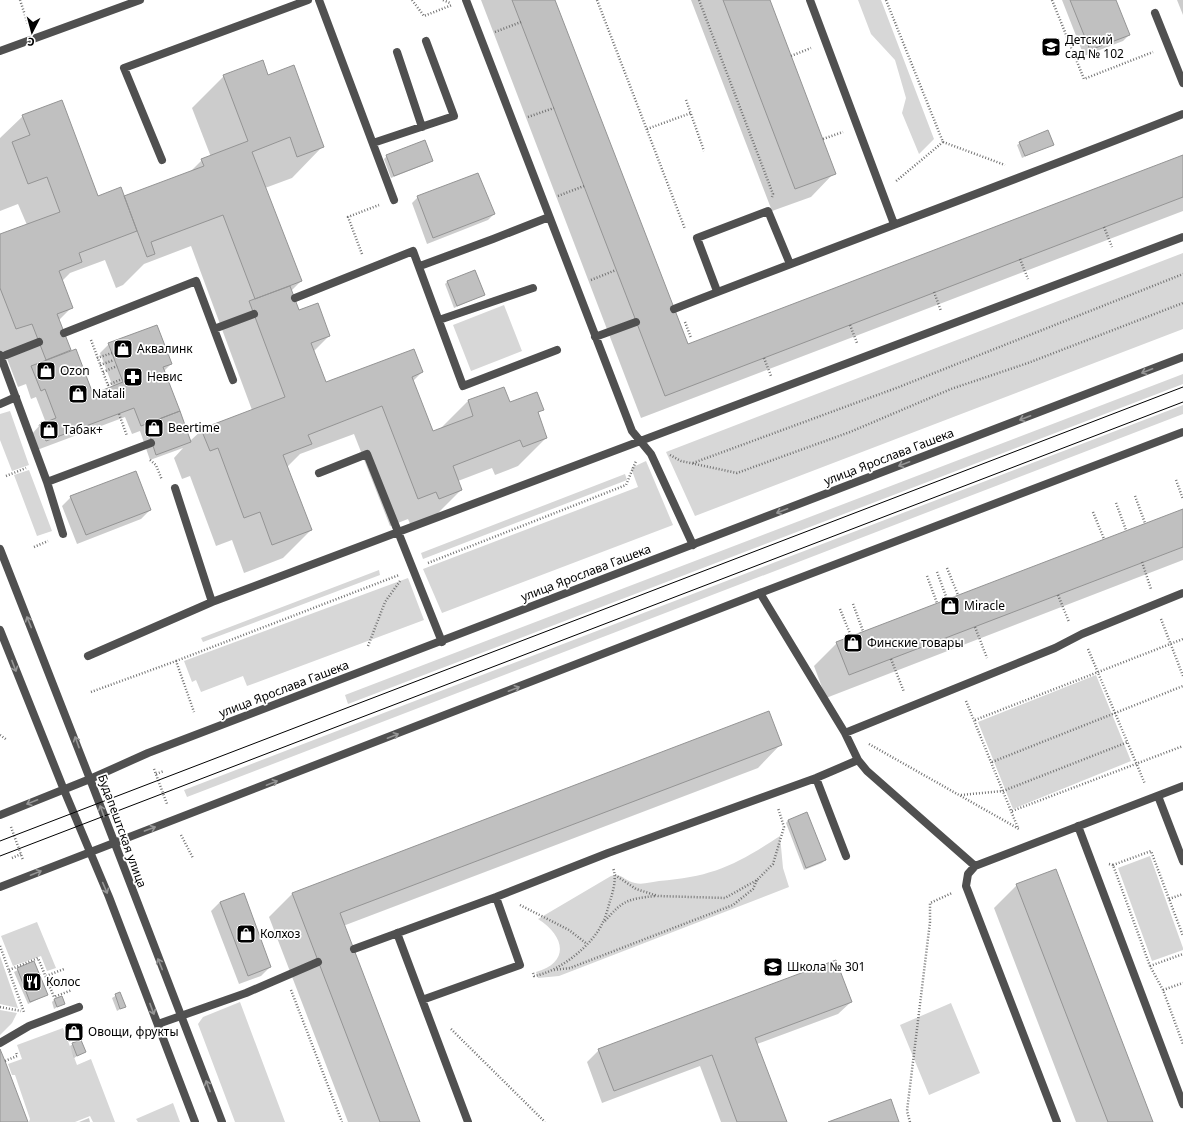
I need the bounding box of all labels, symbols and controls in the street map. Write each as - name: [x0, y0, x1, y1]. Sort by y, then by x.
- north arrow: [12, 12, 52, 52]
- place label: Детский сад № 102: [1065, 31, 1124, 62]
- text: С: [27, 35, 35, 50]
- school or university icon: Детский сад № 102: [1040, 36, 1062, 58]
- shop icon: Аквалинк: [112, 338, 134, 360]
- place label: Аквалинк: [137, 340, 193, 357]
- shop icon: Ozon: [35, 360, 57, 382]
- place label: Ozon: [60, 362, 90, 379]
- pharmacy icon: Невис: [122, 366, 144, 388]
- place label: Невис: [147, 368, 183, 385]
- one-way arrow: [1141, 368, 1153, 376]
- shop icon: Natali: [67, 383, 89, 405]
- place label: Natali: [92, 385, 125, 402]
- one-way arrow: [1020, 414, 1032, 422]
- shop icon: Beertime: [143, 417, 165, 439]
- shop icon: Табак+: [38, 419, 60, 441]
- place label: Beertime: [168, 419, 220, 436]
- place label: Табак+: [63, 421, 103, 438]
- street label: улица Ярослава Гашека: [821, 424, 956, 489]
- one-way arrow: [898, 461, 910, 469]
- one-way arrow: [777, 507, 789, 515]
- street label: улица Ярослава Гашека: [518, 540, 653, 605]
- shop icon: Miracle: [939, 595, 961, 617]
- place label: Miracle: [964, 597, 1005, 614]
- one-way arrow: [24, 616, 32, 628]
- shop icon: Финские товары: [842, 632, 864, 654]
- place label: Финские товары: [867, 634, 964, 651]
- street label: улица Ярослава Гашека: [216, 656, 351, 721]
- one-way arrow: [11, 660, 19, 672]
- one-way arrow: [508, 684, 520, 692]
- one-way arrow: [387, 731, 399, 739]
- one-way arrow: [72, 737, 80, 749]
- street label: Будапештская улица: [94, 772, 151, 890]
- one-way arrow: [265, 778, 277, 786]
- one-way arrow: [26, 799, 38, 807]
- one-way arrow: [98, 804, 105, 817]
- one-way arrow: [144, 825, 156, 833]
- one-way arrow: [30, 869, 42, 877]
- one-way arrow: [102, 881, 110, 893]
- shop icon: Колхоз: [235, 923, 257, 945]
- place label: Колхоз: [260, 925, 300, 942]
- school or university icon: Школа № 301: [762, 956, 784, 978]
- place label: Школа № 301: [787, 958, 865, 975]
- one-way arrow: [156, 959, 164, 971]
- restaurant icon: Колос: [21, 971, 43, 993]
- place label: Колос: [46, 973, 81, 990]
- one-way arrow: [148, 1003, 156, 1015]
- shop icon: Овощи, фрукты: [63, 1021, 85, 1043]
- place label: Овощи, фрукты: [88, 1023, 179, 1040]
- one-way arrow: [203, 1080, 211, 1092]

